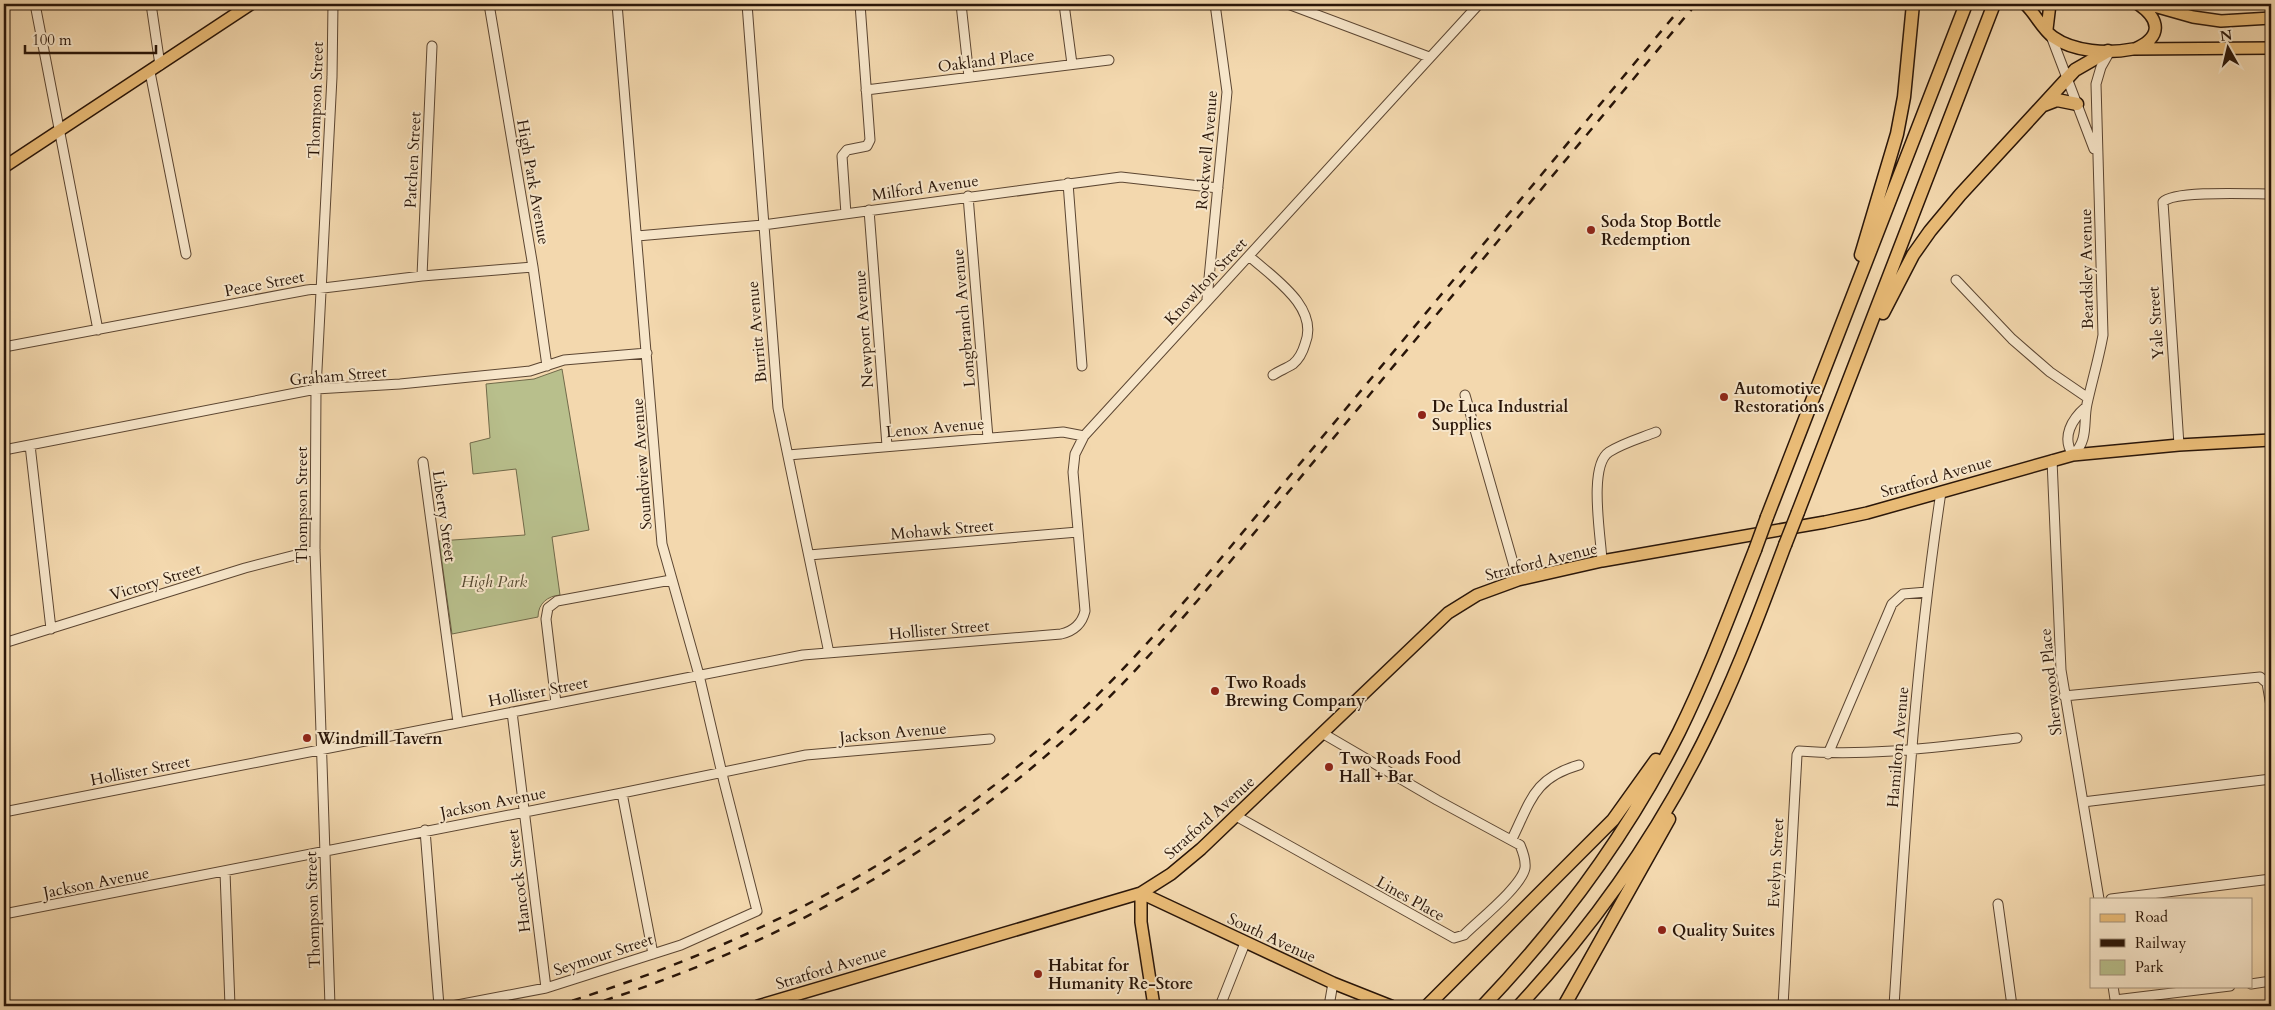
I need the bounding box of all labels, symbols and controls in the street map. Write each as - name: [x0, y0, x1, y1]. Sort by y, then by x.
- scale bar: [25, 22, 156, 54]
- north arrow: [2202, 22, 2252, 72]
- text: N: [2219, 25, 2234, 46]
- text: 100 m: [32, 30, 72, 50]
- street label: Thompson Street: [303, 41, 329, 159]
- street label: Oakland Place: [937, 44, 1036, 78]
- street label: Rockwell Avenue: [1191, 89, 1223, 211]
- street label: Patchen Street: [399, 111, 427, 209]
- street label: High Park Avenue: [511, 118, 555, 247]
- street label: Milford Avenue: [870, 170, 980, 206]
- street label: Beardsley Avenue: [2075, 208, 2099, 330]
- place label: Soda Stop Bottle Redemption: [1601, 211, 1722, 251]
- marker: Soda Stop Bottle Redemption: [1585, 224, 1597, 236]
- street label: Knowlton Street: [1159, 233, 1252, 330]
- street label: Longbranch Avenue: [947, 248, 981, 388]
- street label: Peace Street: [222, 265, 306, 303]
- street label: Newport Avenue: [849, 269, 879, 389]
- street label: Burritt Avenue: [742, 280, 772, 384]
- street label: Yale Street: [2142, 286, 2170, 360]
- street label: Graham Street: [289, 361, 388, 391]
- place label: Automotive Restorations: [1734, 378, 1824, 418]
- marker: Automotive Restorations: [1718, 391, 1730, 403]
- place label: De Luca Industrial Supplies: [1432, 396, 1568, 436]
- street label: Soundview Avenue: [626, 397, 658, 530]
- marker: De Luca Industrial Supplies: [1416, 409, 1428, 421]
- street label: Lenox Avenue: [885, 413, 985, 443]
- street label: Thompson Street: [291, 446, 313, 564]
- street label: Stratford Avenue: [1878, 451, 1995, 503]
- street label: Liberty Street: [427, 469, 461, 563]
- street label: Mohawk Street: [890, 515, 995, 545]
- street label: Stratford Avenue: [1483, 537, 1600, 587]
- street label: Victory Street: [107, 558, 204, 606]
- park label: High Park: [461, 571, 527, 593]
- street label: Hollister Street: [888, 615, 990, 645]
- street label: Sherwood Place: [2034, 627, 2068, 737]
- street label: Hollister Street: [487, 672, 590, 712]
- place label: Two Roads Brewing Company: [1225, 672, 1365, 712]
- marker: Two Roads Brewing Company: [1209, 685, 1221, 697]
- street label: Hamilton Avenue: [1882, 686, 1914, 809]
- street label: Jackson Avenue: [837, 717, 948, 749]
- place label: Windmill Tavern: [316, 728, 443, 750]
- marker: Windmill Tavern: [301, 732, 313, 744]
- place label: Two Roads Food Hall + Bar: [1339, 748, 1461, 788]
- street label: Hollister Street: [89, 751, 192, 791]
- marker: Two Roads Food Hall + Bar: [1323, 761, 1335, 773]
- street label: Stratford Avenue: [1160, 771, 1260, 864]
- street label: Jackson Avenue: [436, 782, 548, 824]
- street label: Evelyn Street: [1763, 818, 1789, 908]
- street label: Hancock Street: [502, 828, 536, 934]
- street label: Thompson Street: [300, 851, 326, 969]
- street label: Jackson Avenue: [39, 862, 151, 904]
- street label: Lines Place: [1372, 871, 1449, 927]
- legend: [2090, 898, 2252, 988]
- text: Road: [2135, 907, 2168, 927]
- street label: South Avenue: [1224, 908, 1319, 968]
- place label: Quality Suites: [1672, 920, 1775, 942]
- marker: Quality Suites: [1656, 924, 1668, 936]
- street label: Seymour Street: [551, 929, 656, 981]
- text: Railway: [2135, 933, 2186, 953]
- street label: Stratford Avenue: [773, 941, 889, 995]
- place label: Habitat for Humanity Re-Store: [1048, 955, 1193, 995]
- text: Park: [2135, 957, 2164, 977]
- marker: Habitat for Humanity Re-Store: [1032, 968, 1044, 980]

